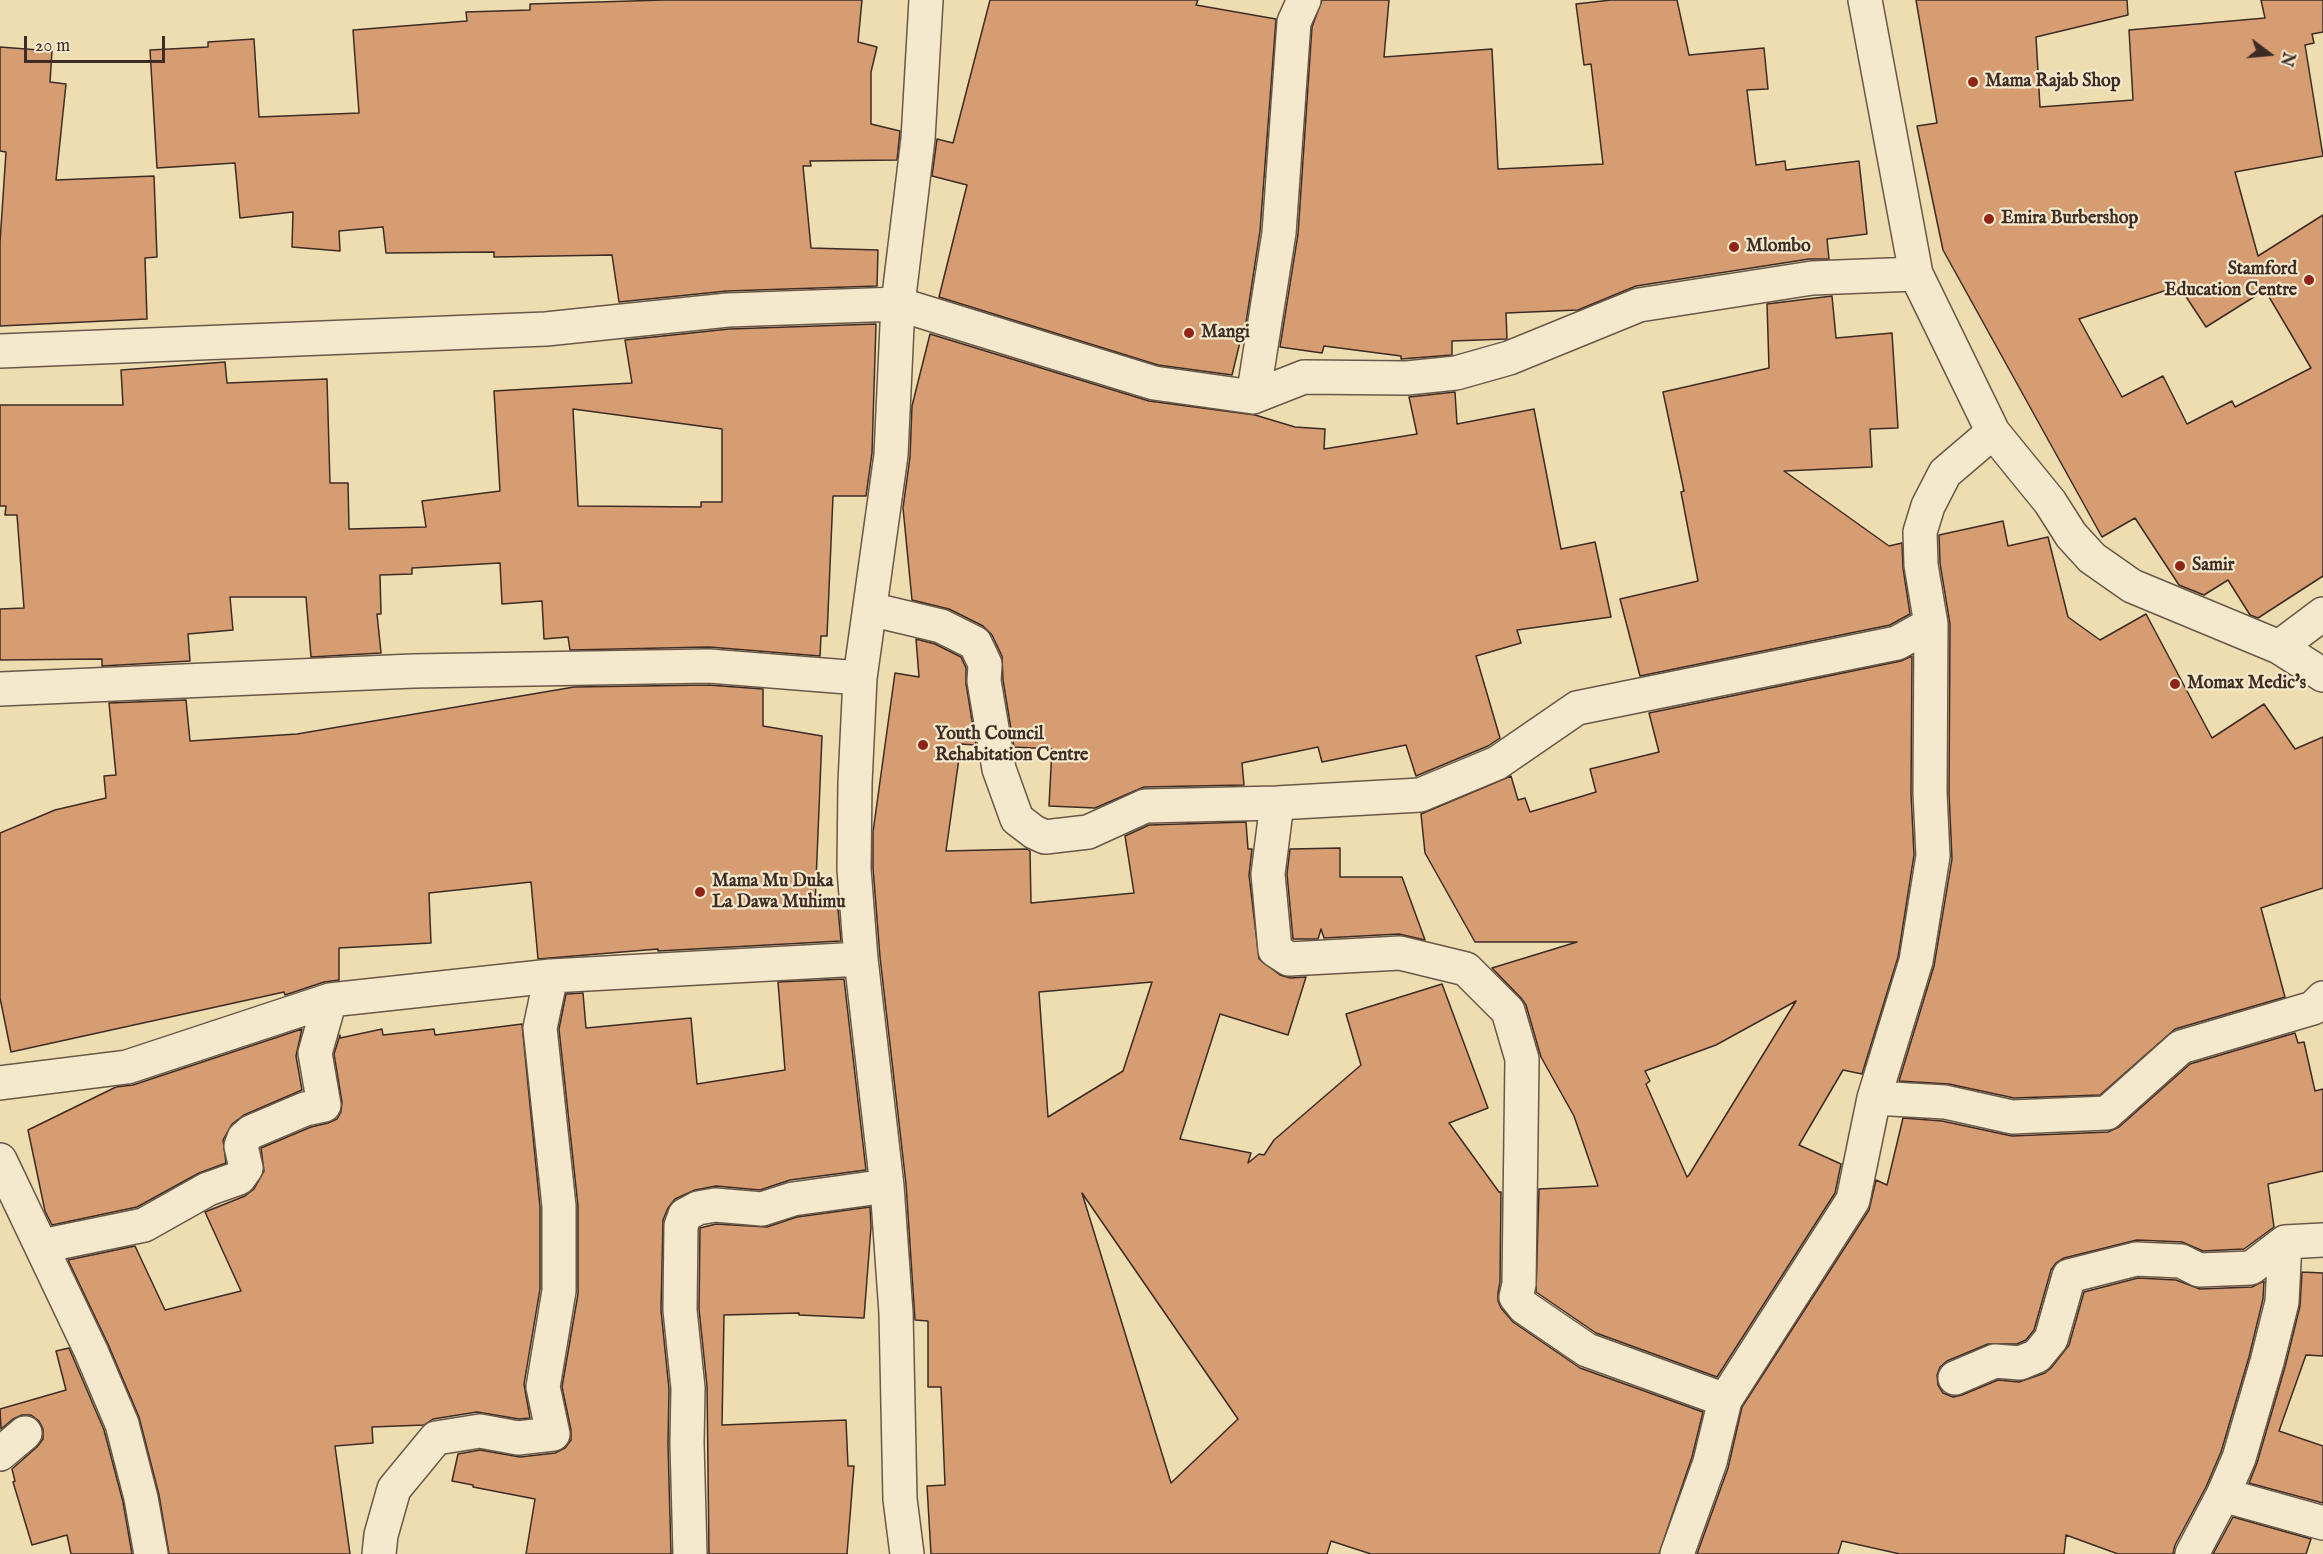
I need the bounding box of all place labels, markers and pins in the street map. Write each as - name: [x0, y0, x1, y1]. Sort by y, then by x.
- place label: Mama Rajab Shop: [1985, 71, 2121, 93]
- marker: Mama Rajab Shop: [1966, 75, 1980, 89]
- place label: Emira Burbershop: [2001, 208, 2138, 230]
- marker: Emira Burbershop: [1982, 212, 1996, 226]
- place label: Mlombo: [1746, 236, 1811, 258]
- marker: Mlombo: [1727, 240, 1741, 254]
- place label: Stamford Education Centre: [2164, 259, 2297, 302]
- marker: Stamford Education Centre: [2302, 273, 2316, 287]
- place label: Mangi: [1201, 322, 1250, 344]
- marker: Mangi: [1182, 326, 1196, 340]
- place label: Samir: [2192, 555, 2234, 577]
- marker: Samir: [2173, 559, 2187, 573]
- place label: Momax Medic's: [2187, 673, 2306, 695]
- marker: Momax Medic's: [2168, 677, 2182, 691]
- place label: Youth Council Rehabitation Centre: [935, 724, 1088, 766]
- marker: Youth Council Rehabitation Centre: [916, 738, 930, 752]
- place label: Mama Mu Duka La Dawa Muhimu: [712, 871, 846, 914]
- marker: Mama Mu Duka La Dawa Muhimu: [693, 885, 707, 899]

